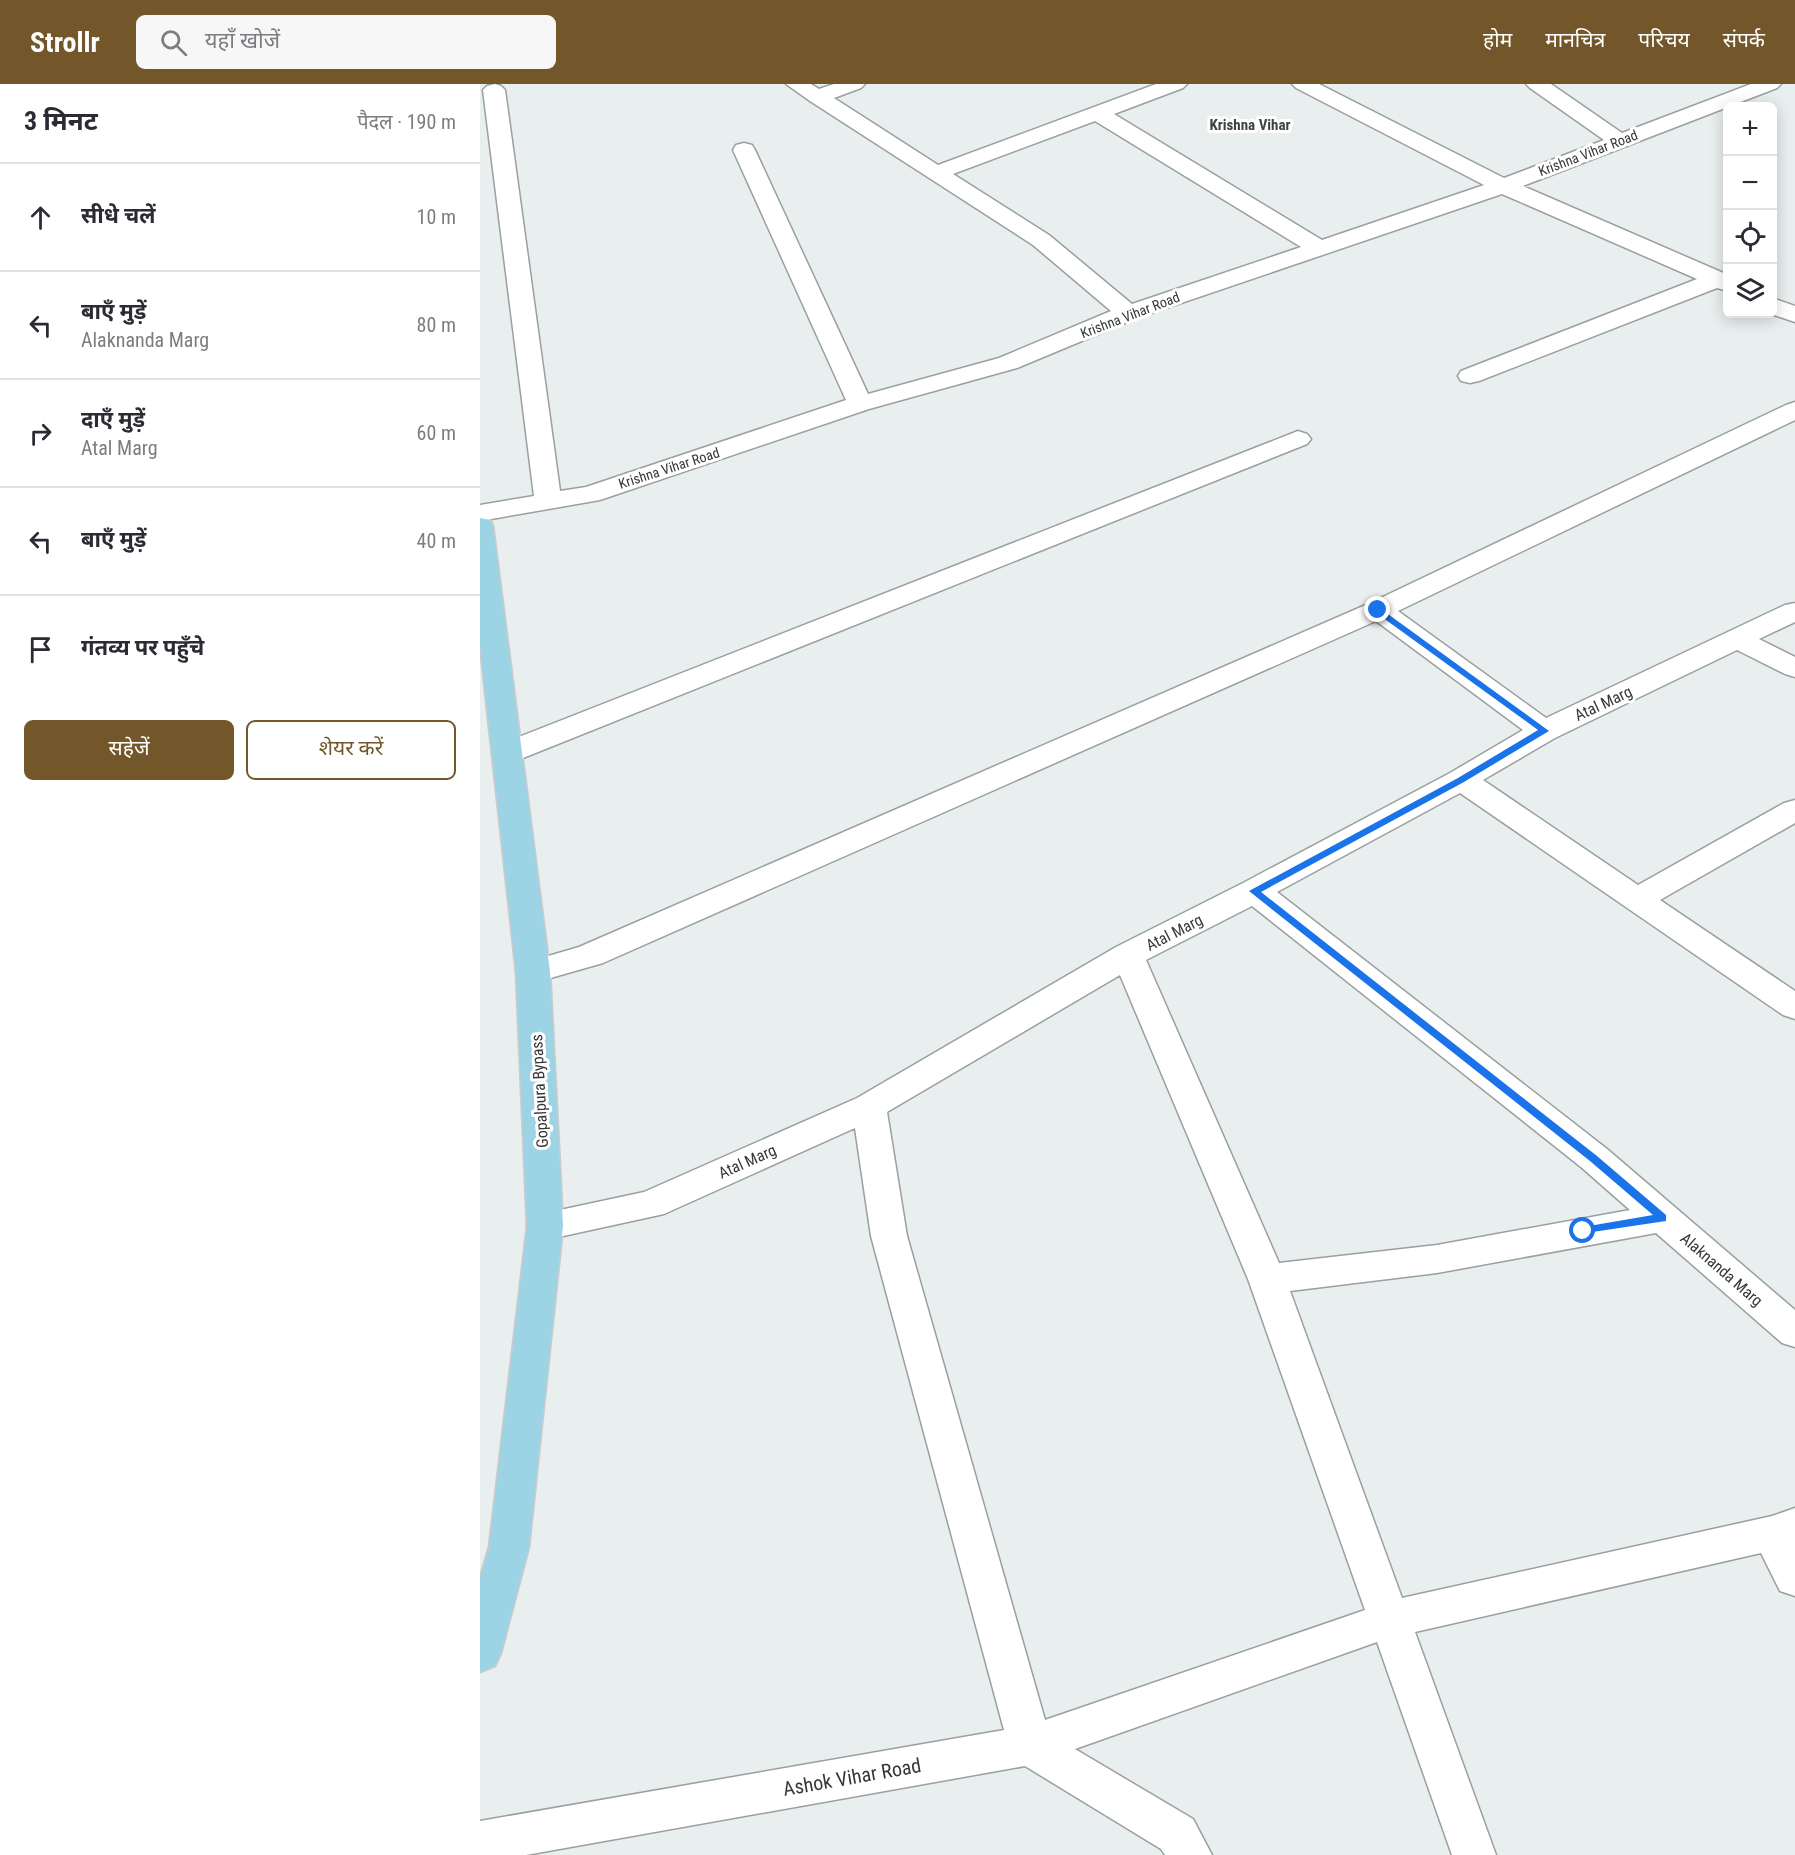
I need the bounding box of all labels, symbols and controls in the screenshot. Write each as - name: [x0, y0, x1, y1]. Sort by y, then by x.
- search box: [136, 15, 556, 69]
- text: Strollr: [30, 26, 100, 59]
- icon: search: [157, 26, 190, 59]
- text: यहाँ खोजें: [205, 28, 280, 53]
- text: होम: [1483, 28, 1512, 52]
- text: मानचित्र: [1545, 28, 1605, 52]
- text: परिचय: [1638, 28, 1690, 52]
- text: संपर्क: [1723, 28, 1765, 52]
- map controls: [1723, 102, 1777, 318]
- button: +: [1723, 102, 1777, 156]
- text: 3 मिनट: [24, 106, 98, 136]
- text: पैदल · 190 m: [357, 110, 456, 134]
- district label: Krishna Vihar: [1209, 116, 1291, 134]
- street label: Krishna Vihar Road: [1536, 127, 1640, 179]
- button: −: [1723, 156, 1777, 210]
- icon: ahead: [24, 201, 57, 234]
- text: सीधे चलें: [81, 203, 155, 228]
- text: 10 m: [417, 205, 456, 229]
- button: locate: [1723, 210, 1777, 264]
- button: layers: [1723, 264, 1777, 318]
- street label: Krishna Vihar Road: [1078, 289, 1182, 341]
- text: बाएँ मुड़ें: [81, 299, 146, 324]
- icon: left: [24, 309, 57, 342]
- text: 80 m: [417, 313, 456, 337]
- text: Alaknanda Marg: [81, 328, 209, 352]
- text: दाएँ मुड़ें: [81, 407, 145, 432]
- icon: right: [24, 417, 57, 450]
- text: 60 m: [417, 421, 456, 445]
- text: Atal Marg: [81, 436, 158, 460]
- street label: Krishna Vihar Road: [617, 444, 721, 492]
- icon: left: [24, 525, 57, 558]
- text: बाएँ मुड़ें: [81, 527, 146, 552]
- text: 40 m: [417, 529, 456, 553]
- route end: [1364, 596, 1390, 622]
- icon: arrive: [24, 633, 57, 666]
- text: गंतव्य पर पहुँचे: [81, 635, 204, 660]
- street label: Atal Marg: [1571, 682, 1635, 725]
- button: सहेजें: [24, 720, 234, 780]
- button: शेयर करें: [246, 720, 456, 780]
- street label: Atal Marg: [1143, 910, 1206, 955]
- street label: Gopalpura Bypass: [527, 1034, 552, 1148]
- street label: Atal Marg: [715, 1140, 779, 1183]
- route start: [1569, 1217, 1595, 1243]
- street label: Alaknanda Marg: [1677, 1229, 1767, 1310]
- street label: Ashok Vihar Road: [781, 1753, 923, 1801]

